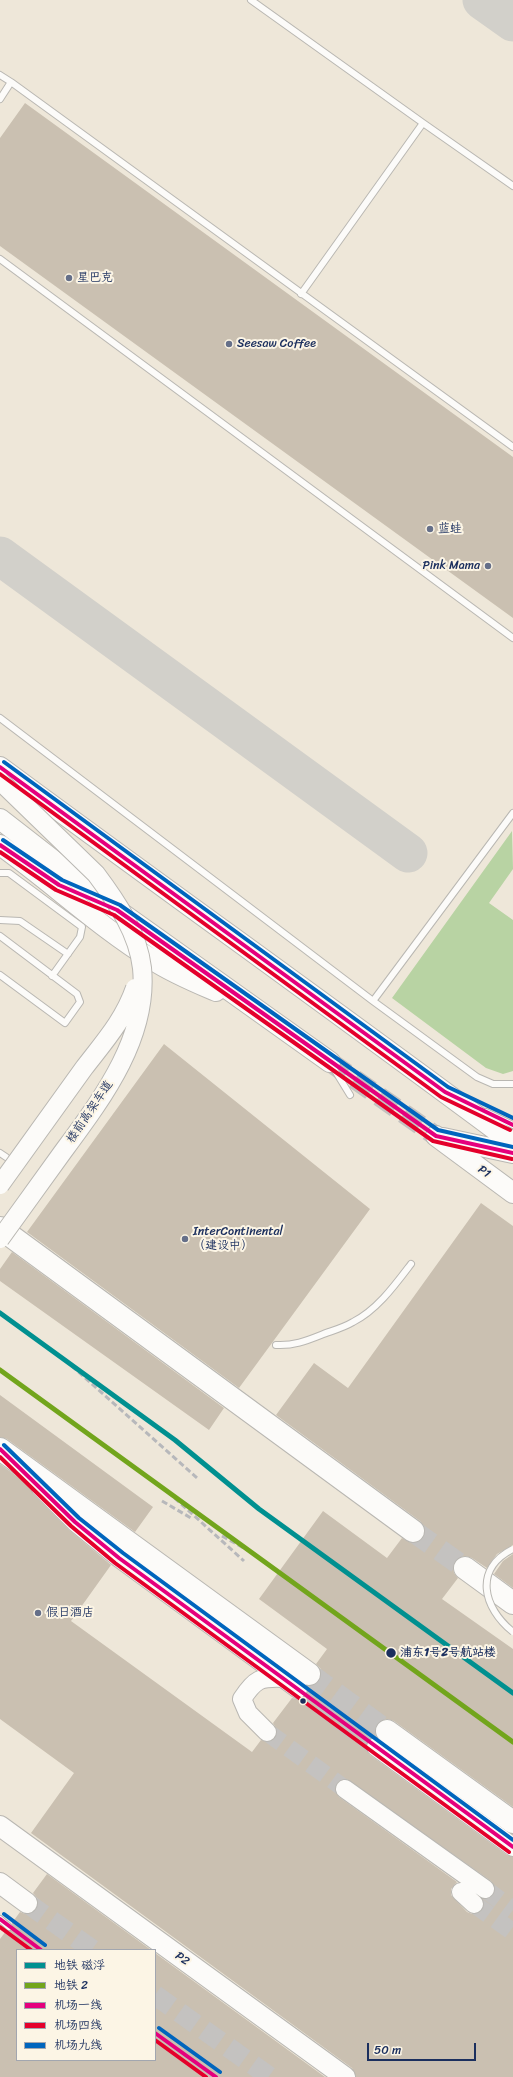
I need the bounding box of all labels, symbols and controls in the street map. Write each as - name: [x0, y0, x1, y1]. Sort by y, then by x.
- place label: 星巴克: [77, 271, 113, 285]
- marker: 星巴克: [64, 273, 74, 283]
- place label: Seesaw Coffee: [237, 337, 316, 351]
- marker: Seesaw Coffee: [224, 339, 234, 349]
- place label: 蓝蛙: [438, 522, 462, 536]
- marker: 蓝蛙: [425, 524, 435, 534]
- place label: Pink Mama: [422, 559, 480, 573]
- marker: Pink Mama: [483, 561, 493, 571]
- street label: 楼前高架车道: [64, 1078, 116, 1146]
- street label: P1: [475, 1163, 493, 1181]
- place label: InterContinental （建设中）: [193, 1225, 283, 1253]
- marker: InterContinental （建设中）: [180, 1234, 190, 1244]
- place label: 假日酒店: [46, 1606, 94, 1620]
- marker: 假日酒店: [33, 1608, 43, 1618]
- marker: 浦东1号2号航站楼: [384, 1646, 398, 1660]
- place label: 浦东1号2号航站楼: [400, 1646, 496, 1660]
- unlabelled marker: [298, 1696, 308, 1706]
- legend: [16, 1949, 156, 2061]
- street label: P2: [172, 1949, 192, 1969]
- text: 地铁 磁浮: [54, 1954, 105, 1976]
- text: 地铁 2: [54, 1974, 88, 1996]
- text: 机场一线: [54, 1994, 102, 2016]
- text: 机场四线: [54, 2014, 102, 2036]
- text: 机场九线: [54, 2034, 102, 2056]
- scale bar: [369, 2035, 478, 2061]
- text: 50 m: [374, 2039, 401, 2061]

